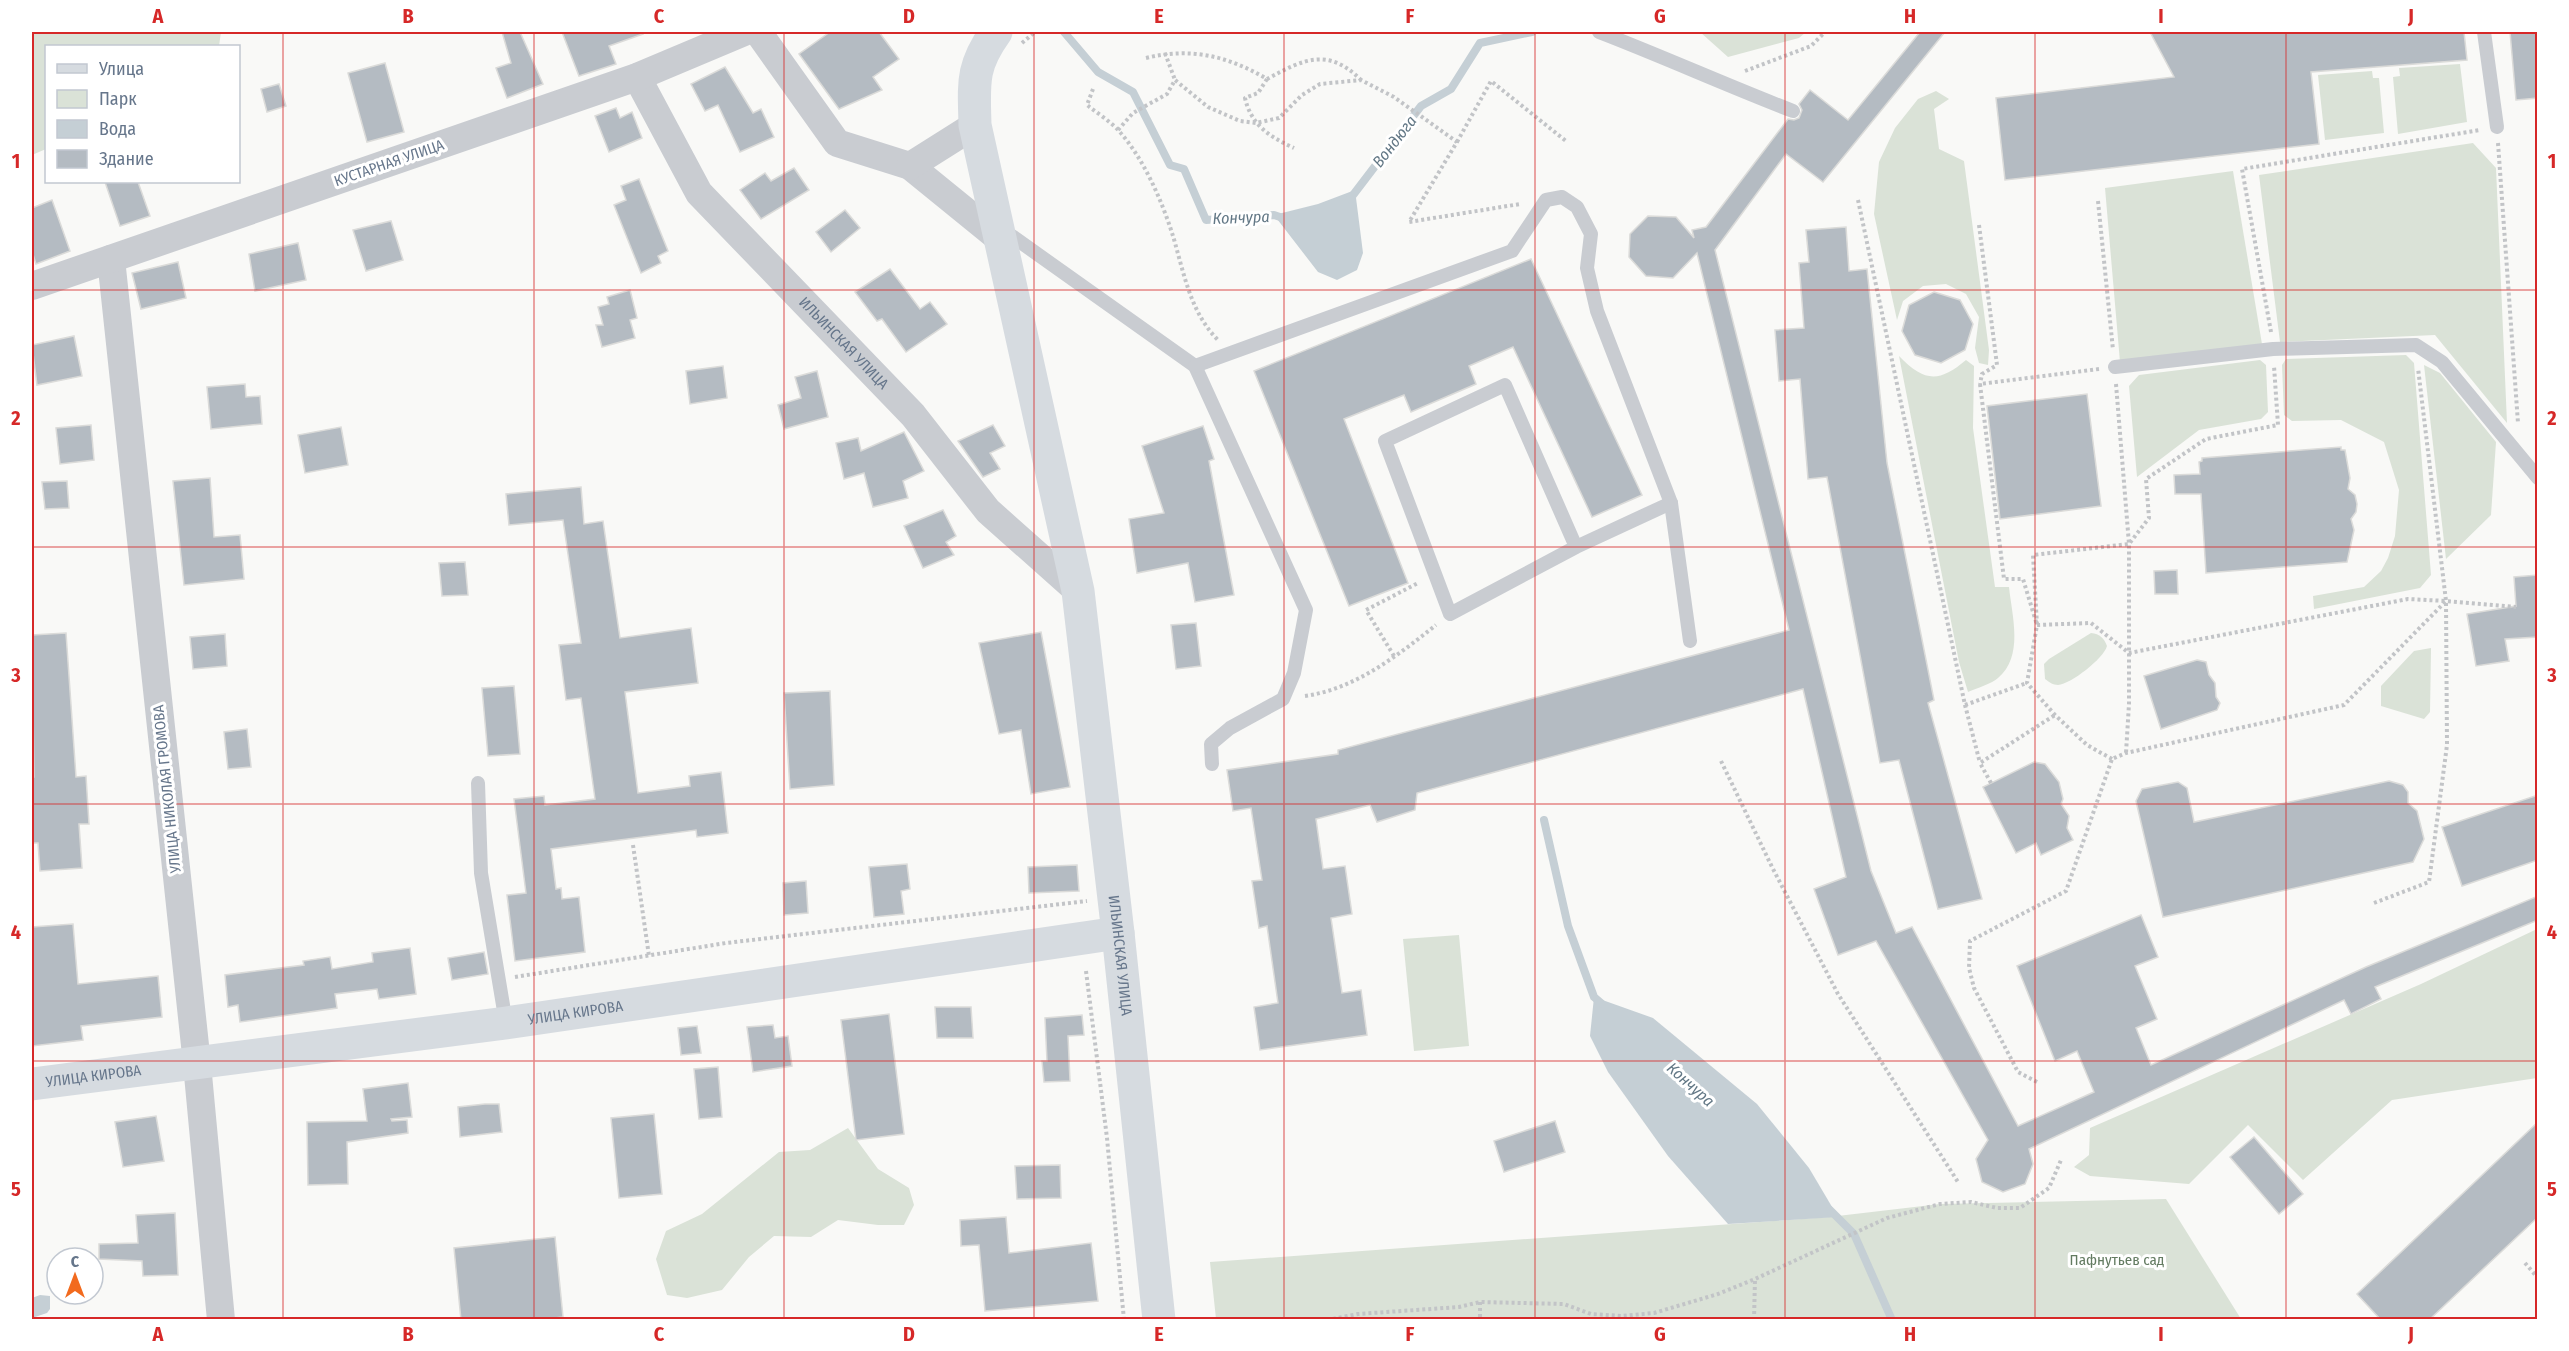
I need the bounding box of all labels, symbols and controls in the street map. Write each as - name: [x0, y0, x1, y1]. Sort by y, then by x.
- text: A: [152, 4, 165, 28]
- text: B: [402, 4, 414, 28]
- text: C: [654, 4, 665, 28]
- text: D: [903, 4, 915, 28]
- text: E: [1154, 4, 1164, 28]
- text: F: [1406, 4, 1415, 28]
- text: G: [1654, 4, 1666, 28]
- text: H: [1904, 4, 1916, 28]
- text: I: [2158, 4, 2164, 28]
- text: J: [2407, 4, 2414, 28]
- legend: [45, 45, 240, 183]
- text: Улица: [98, 58, 144, 80]
- text: Парк: [99, 88, 137, 110]
- water label: Вондюга: [1368, 112, 1420, 171]
- text: Вода: [99, 118, 136, 140]
- street label: КУСТАРНАЯ УЛИЦА: [332, 136, 446, 190]
- text: Здание: [99, 148, 154, 170]
- text: 1: [12, 149, 20, 173]
- text: 1: [2548, 149, 2556, 173]
- water label: Кончура: [1212, 207, 1270, 228]
- street label: ИЛЬИНСКАЯ УЛИЦА: [795, 293, 892, 393]
- text: 2: [10, 406, 21, 430]
- text: 2: [2546, 406, 2557, 430]
- text: 3: [10, 663, 21, 687]
- text: 3: [2546, 663, 2557, 687]
- street label: УЛИЦА НИКОЛАЯ ГРОМОВА: [149, 704, 185, 875]
- street label: ИЛЬИНСКАЯ УЛИЦА: [1105, 894, 1136, 1017]
- text: 4: [11, 920, 21, 944]
- text: 4: [2547, 920, 2557, 944]
- street label: УЛИЦА КИРОВА: [526, 997, 624, 1029]
- water label: Кончура: [1663, 1058, 1718, 1111]
- street label: УЛИЦА КИРОВА: [44, 1061, 142, 1091]
- text: 5: [11, 1177, 21, 1201]
- text: 5: [2547, 1177, 2557, 1201]
- north arrow: [45, 1246, 105, 1306]
- park label: Пафнутьев сад: [2070, 1251, 2164, 1269]
- text: С: [71, 1252, 80, 1271]
- text: A: [152, 1322, 165, 1346]
- text: B: [402, 1322, 414, 1346]
- text: C: [654, 1322, 665, 1346]
- text: D: [903, 1322, 915, 1346]
- text: E: [1154, 1322, 1164, 1346]
- text: F: [1406, 1322, 1415, 1346]
- text: G: [1654, 1322, 1666, 1346]
- text: H: [1904, 1322, 1916, 1346]
- text: I: [2158, 1322, 2164, 1346]
- text: J: [2407, 1322, 2414, 1346]

